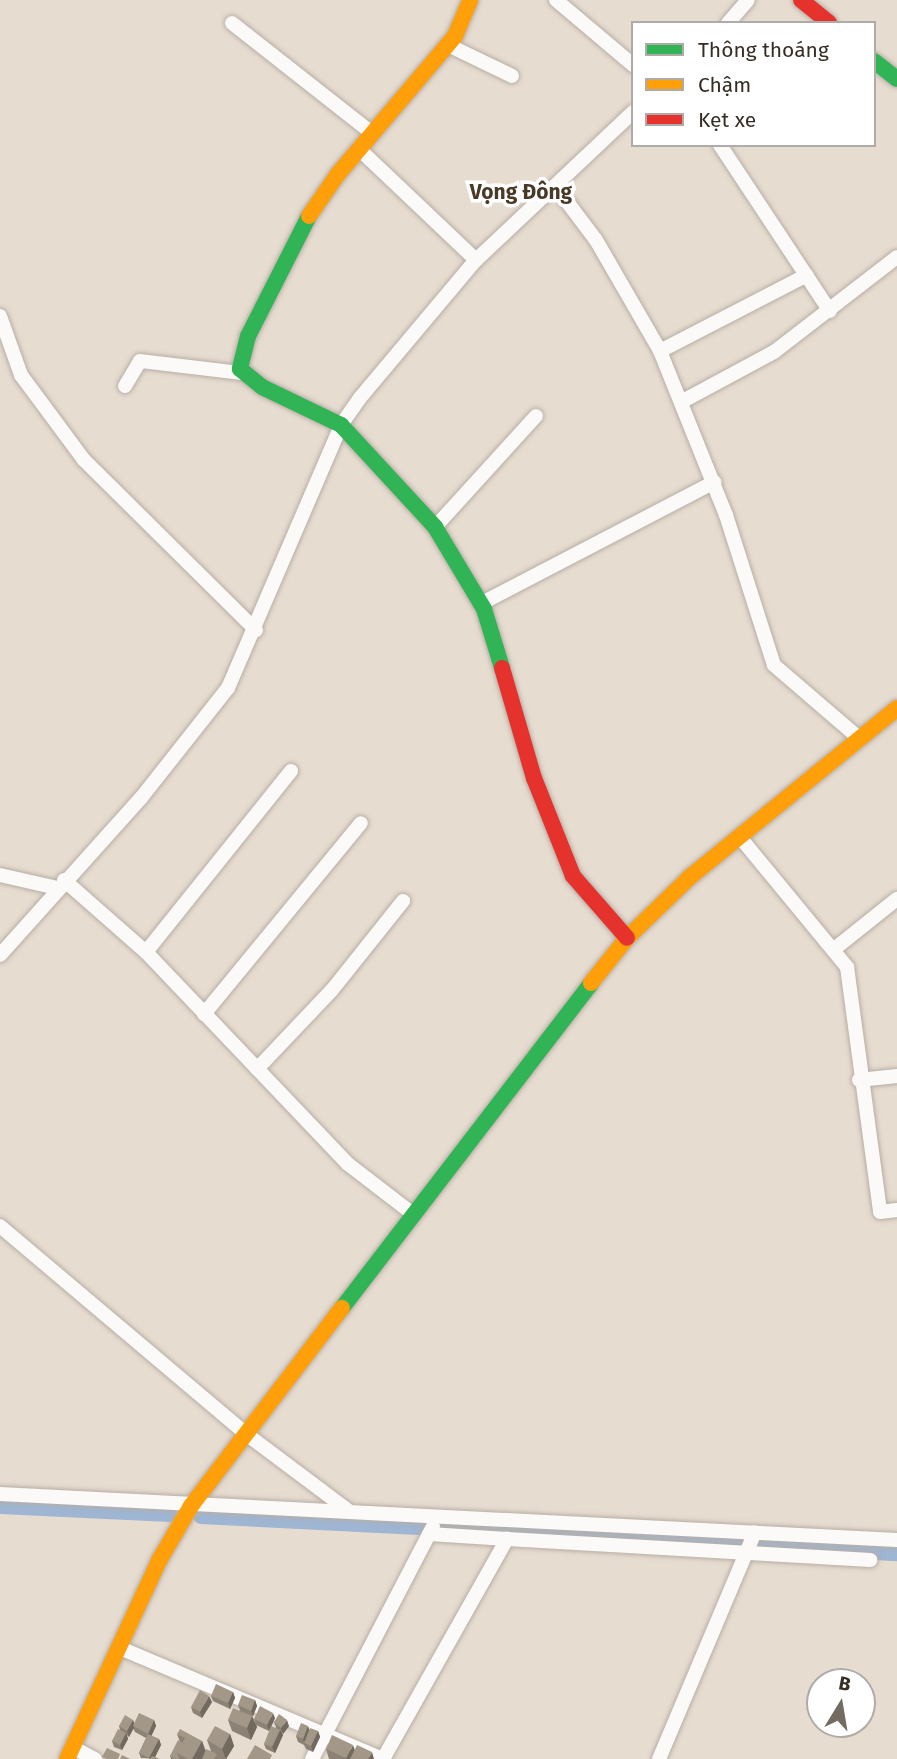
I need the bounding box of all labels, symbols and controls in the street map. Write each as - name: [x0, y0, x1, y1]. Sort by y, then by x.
- legend: [631, 21, 876, 147]
- text: Thông thoáng: [698, 37, 829, 63]
- text: Chậm: [698, 72, 751, 98]
- text: Kẹt xe: [698, 107, 756, 133]
- district label: Vọng Đông: [470, 179, 572, 205]
- north arrow: [806, 1668, 876, 1738]
- text: B: [837, 1671, 853, 1696]

